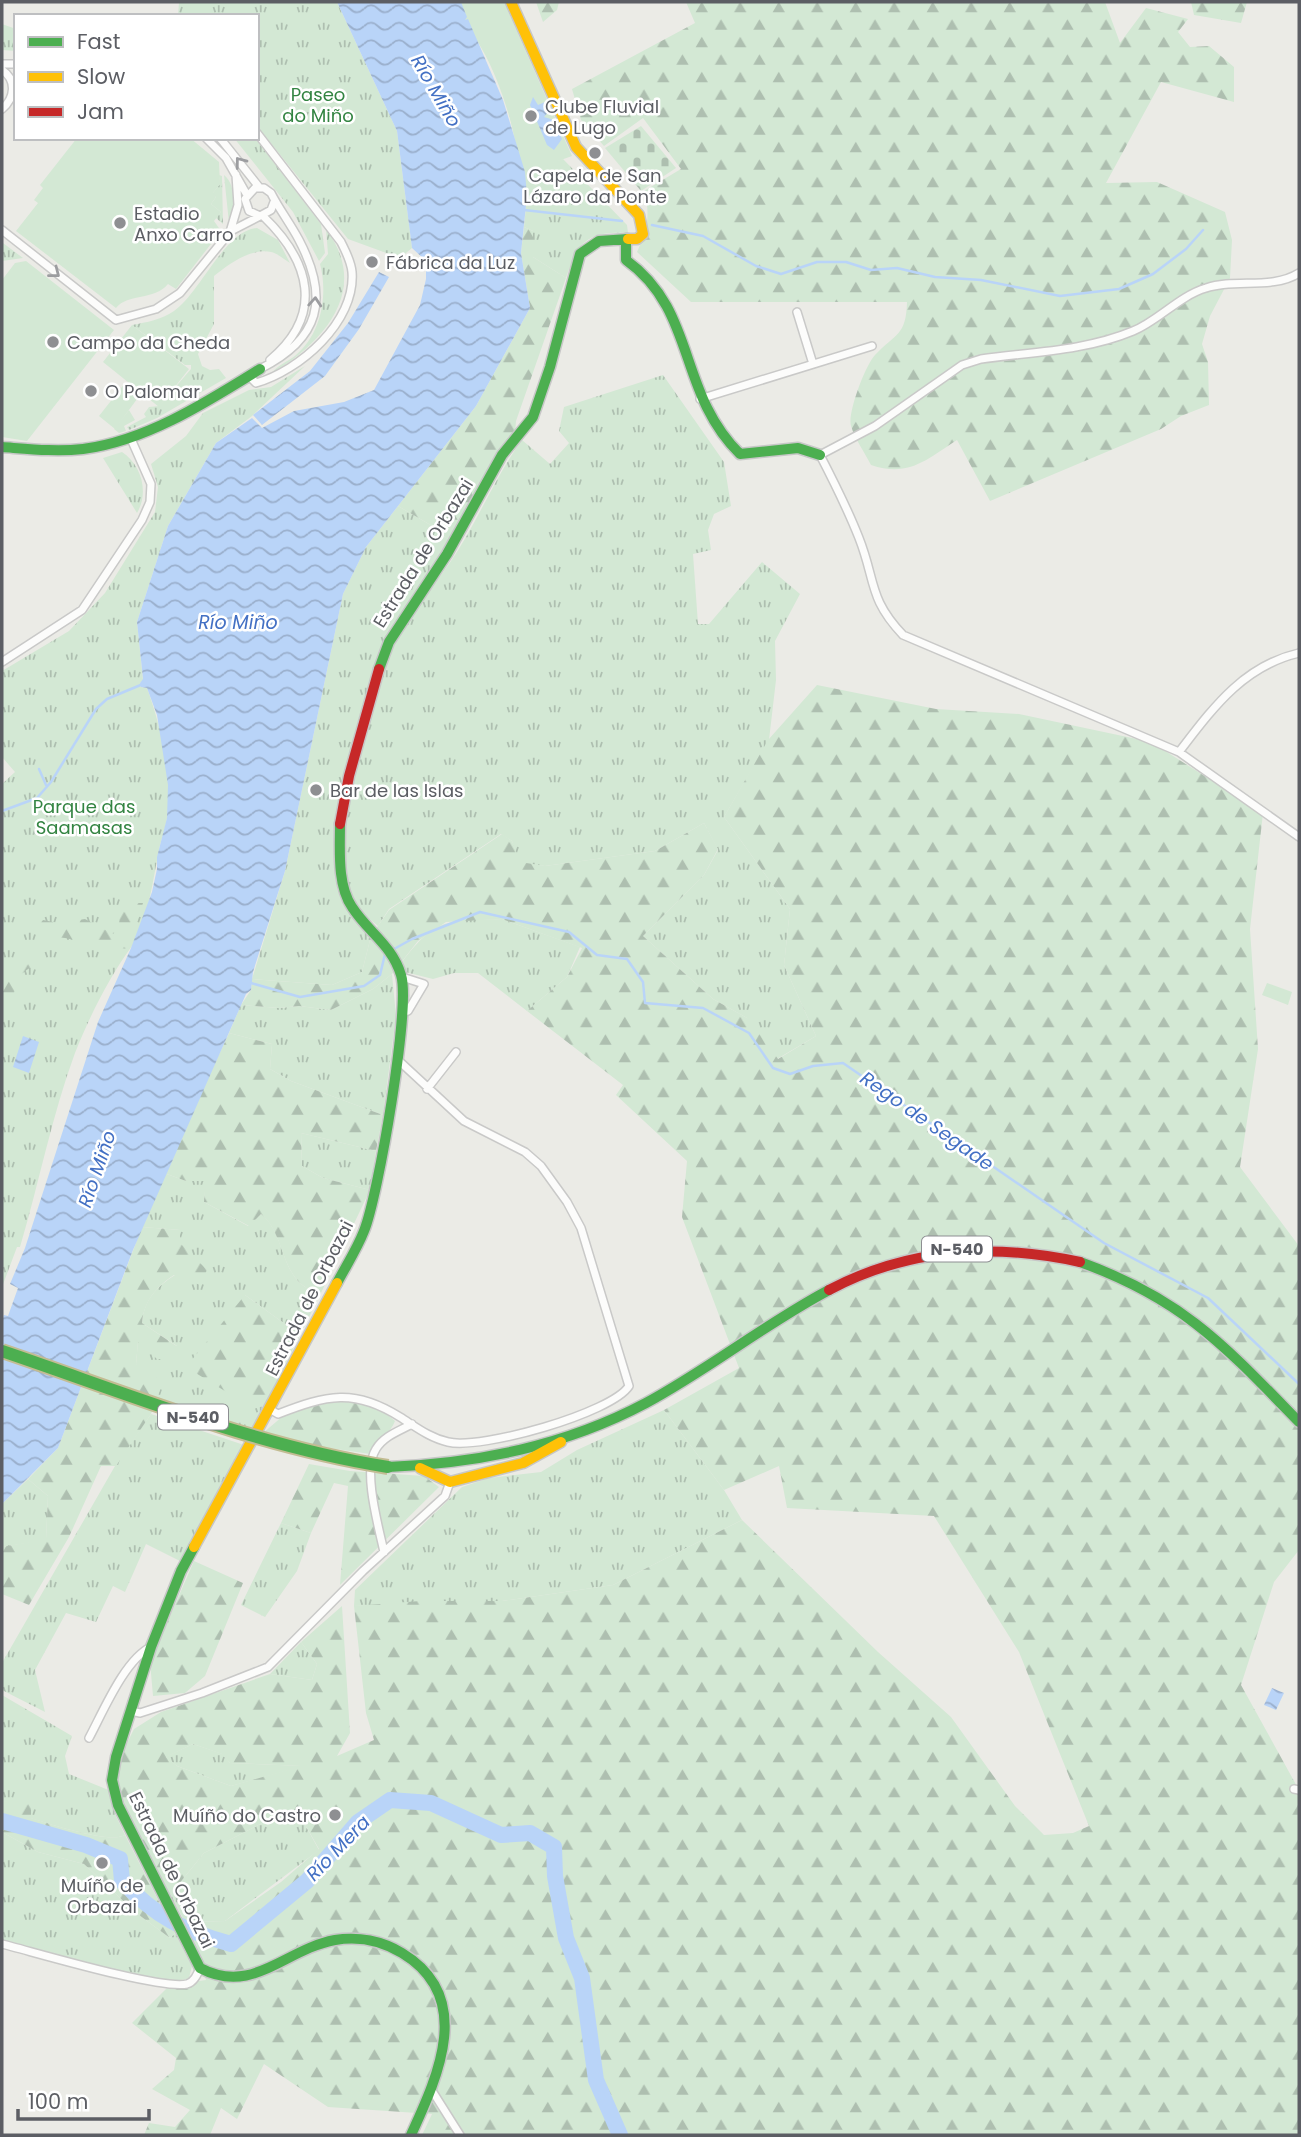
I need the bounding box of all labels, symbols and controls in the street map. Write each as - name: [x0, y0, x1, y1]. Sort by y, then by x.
- legend: [14, 14, 259, 140]
- text: Fast: [77, 27, 120, 56]
- water label: Río Miño: [404, 50, 468, 132]
- text: Slow: [77, 62, 125, 91]
- park label: Paseo do Miño: [282, 82, 354, 128]
- place label: Clube Fluvial de Lugo: [545, 94, 659, 140]
- text: Jam: [77, 97, 124, 126]
- marker: Clube Fluvial de Lugo: [523, 108, 539, 124]
- marker: Capela de San Lázaro da Ponte: [587, 145, 603, 161]
- one-way arrow: [236, 157, 249, 170]
- place label: Capela de San Lázaro da Ponte: [523, 163, 667, 209]
- place label: Estadio Anxo Carro: [134, 201, 234, 247]
- marker: Estadio Anxo Carro: [112, 215, 128, 231]
- place label: Fábrica da Luz: [386, 250, 515, 275]
- marker: Fábrica da Luz: [364, 254, 380, 270]
- one-way arrow: [47, 264, 60, 277]
- one-way arrow: [307, 296, 322, 307]
- place label: Campo da Cheda: [67, 330, 230, 355]
- marker: Campo da Cheda: [45, 334, 61, 350]
- place label: O Palomar: [105, 379, 200, 404]
- marker: O Palomar: [83, 383, 99, 399]
- street label: Estrada de Orbazai: [367, 474, 479, 632]
- water label: Río Miño: [198, 609, 278, 636]
- place label: Bar de las Islas: [330, 778, 463, 803]
- marker: Bar de las Islas: [308, 782, 324, 798]
- park label: Parque das Saamasas: [33, 794, 135, 840]
- water label: Rego de Segade: [855, 1065, 999, 1177]
- water label: Río Miño: [71, 1127, 123, 1211]
- street label: Estrada de Orbazai: [259, 1216, 359, 1380]
- road number: N-540: [922, 1236, 992, 1261]
- road number: N-540: [158, 1404, 228, 1429]
- street label: Estrada de Orbazai: [123, 1788, 221, 1952]
- place label: Muíño do Castro: [173, 1803, 321, 1828]
- marker: Muíño do Castro: [327, 1807, 343, 1823]
- water label: Río Mera: [300, 1809, 376, 1887]
- marker: Muíño de Orbazai: [94, 1855, 110, 1871]
- place label: Muíño de Orbazai: [61, 1873, 143, 1919]
- scale bar: [18, 2078, 149, 2122]
- text: 100 m: [28, 2087, 88, 2116]

